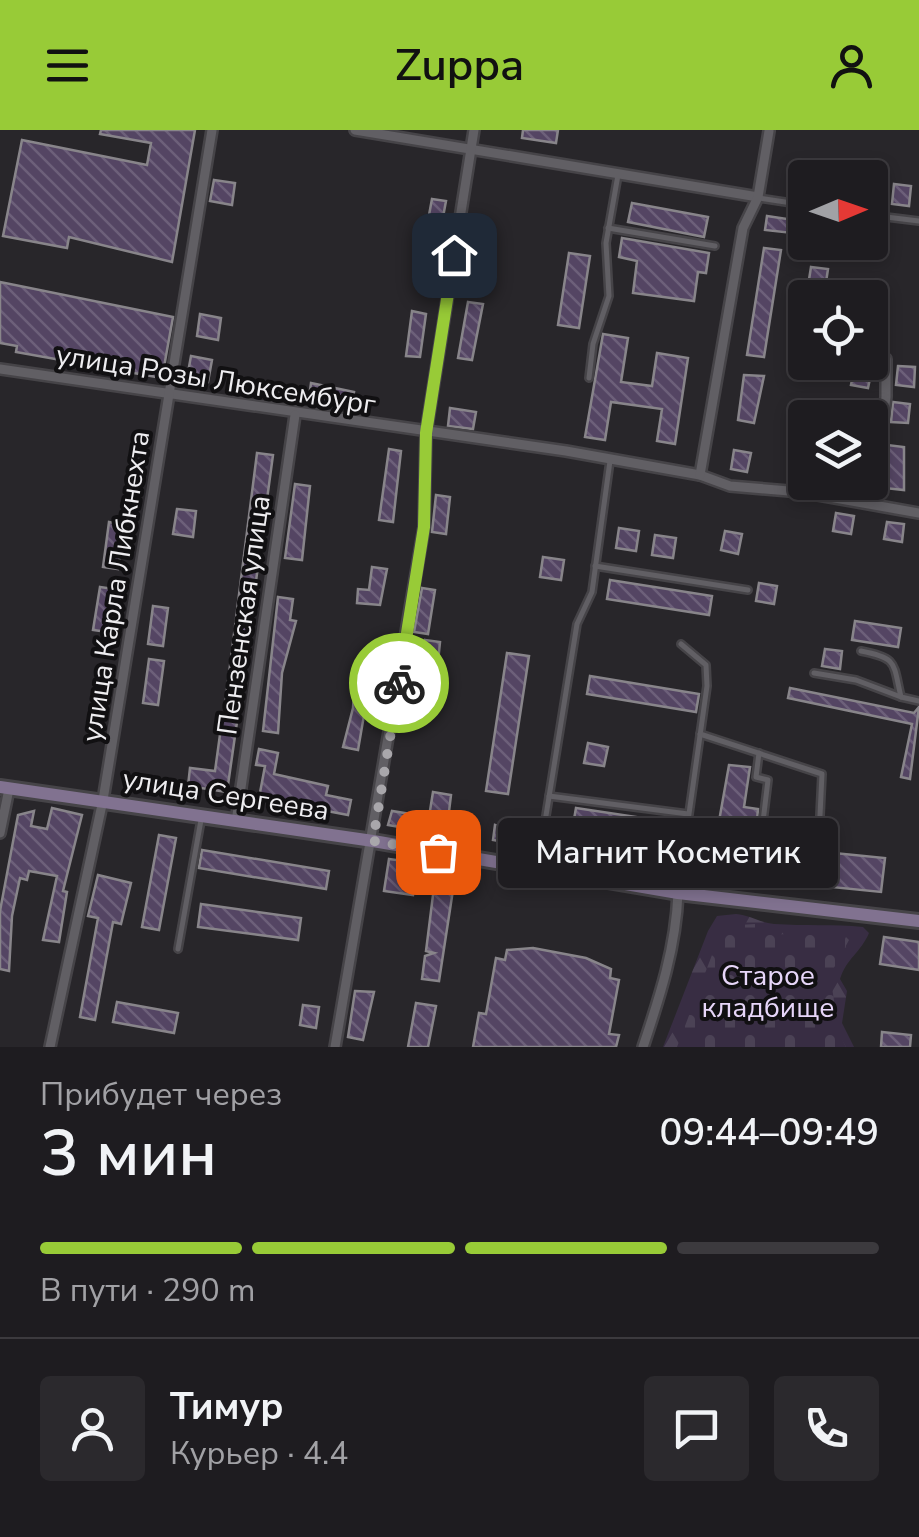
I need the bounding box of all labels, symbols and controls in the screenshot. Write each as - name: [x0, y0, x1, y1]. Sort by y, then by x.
- text: Zuppa: [395, 35, 524, 96]
- icon: menu: [40, 38, 95, 93]
- icon: person: [824, 38, 879, 93]
- north arrow: [788, 160, 888, 260]
- map controls: [788, 160, 888, 500]
- pin: [412, 213, 497, 298]
- icon: home: [427, 228, 482, 283]
- button: locate: [788, 280, 888, 380]
- street label: улица Розы Люксембург: [53, 336, 378, 424]
- button: layers: [788, 400, 888, 500]
- street label: улица Карла Либкнехта: [73, 428, 159, 744]
- street label: Пензенская улица: [208, 493, 280, 737]
- courier: [349, 633, 449, 733]
- icon: bike: [372, 656, 427, 711]
- street label: улица Сергеева: [120, 760, 332, 830]
- pin: [396, 810, 481, 895]
- callout: Магнит Косметик: [498, 817, 838, 887]
- icon: bag: [411, 825, 466, 880]
- text: Магнит Косметик: [536, 831, 800, 874]
- park label: Старое кладбище: [702, 957, 834, 1027]
- text: Прибудет через: [40, 1073, 282, 1116]
- text: 09:44–09:49: [660, 1107, 879, 1158]
- text: 3 мин: [40, 1109, 217, 1198]
- text: В пути · 290 m: [40, 1269, 255, 1312]
- button: person: [40, 1376, 145, 1481]
- button: chat: [644, 1376, 749, 1481]
- button: phone: [774, 1376, 879, 1481]
- text: Тимур: [170, 1381, 283, 1432]
- text: Курьер · 4.4: [170, 1432, 348, 1475]

